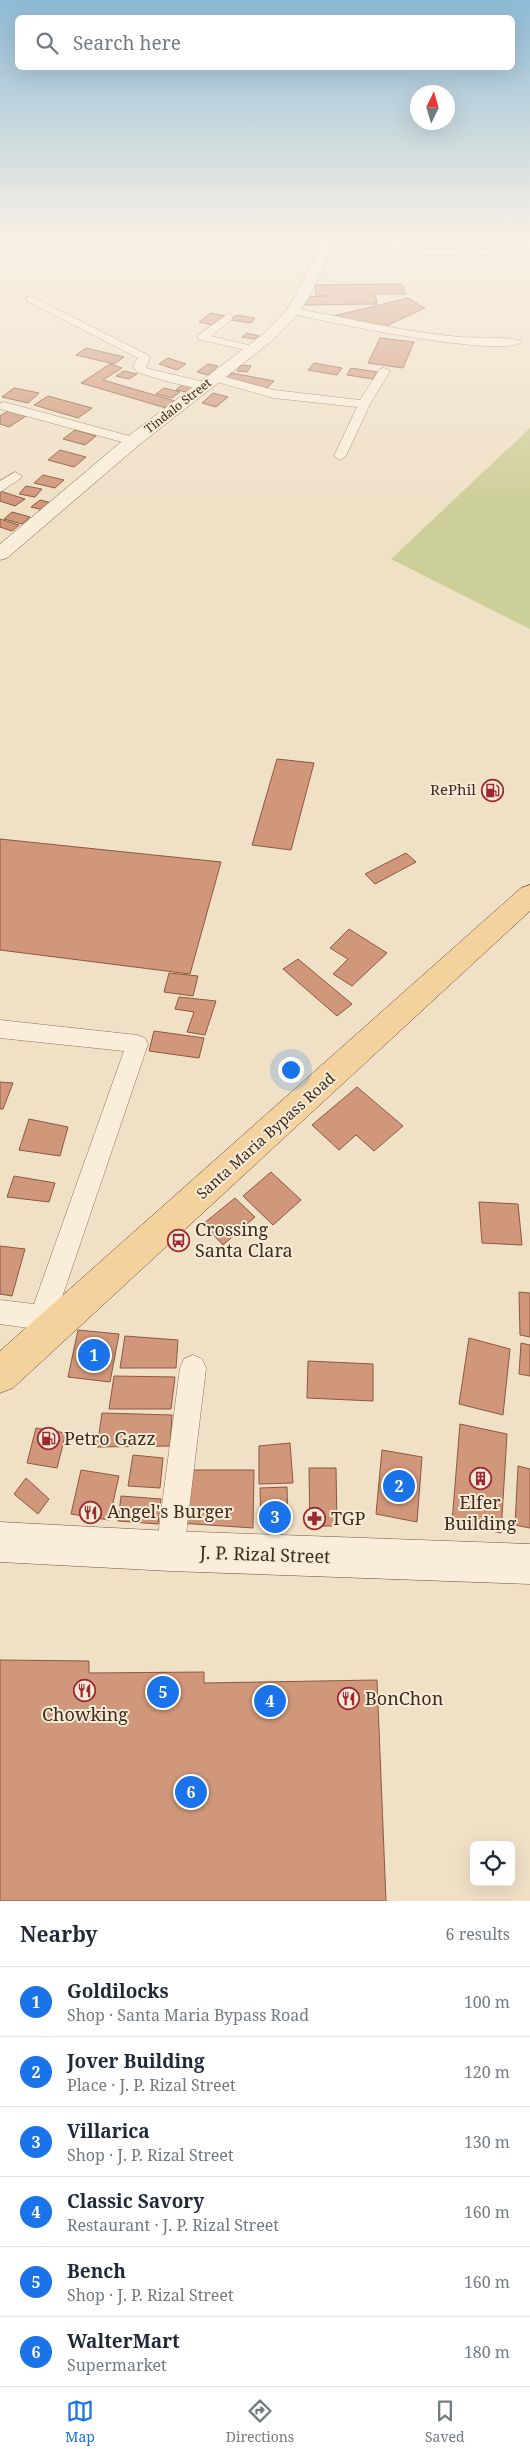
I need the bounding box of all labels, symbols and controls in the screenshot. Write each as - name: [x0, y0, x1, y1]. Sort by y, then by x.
- search box: [15, 15, 515, 70]
- icon: search: [33, 29, 61, 57]
- text: Search here: [73, 30, 181, 56]
- north arrow: [410, 85, 455, 130]
- street label: Tindalo Street: [141, 374, 215, 437]
- fuel station icon: RePhil: [480, 778, 504, 802]
- place label: RePhil: [430, 779, 476, 799]
- your location: [278, 1057, 304, 1083]
- street label: Santa Maria Bypass Road: [192, 1068, 339, 1203]
- place label: Crossing Santa Clara: [195, 1217, 293, 1262]
- bus stop icon: Crossing Santa Clara: [167, 1228, 191, 1252]
- pin: 1: [78, 1336, 110, 1374]
- place label: Petro Gazz: [64, 1426, 156, 1450]
- fuel station icon: Petro Gazz: [36, 1427, 60, 1451]
- building icon: Elfer Building: [468, 1466, 492, 1490]
- pin: 2: [383, 1467, 415, 1505]
- place label: Elfer Building: [444, 1490, 517, 1535]
- pin: 3: [259, 1498, 291, 1536]
- place label: Angel's Burger: [107, 1499, 233, 1523]
- restaurant icon: Angel's Burger: [79, 1500, 103, 1524]
- place label: TGP: [331, 1506, 366, 1530]
- pharmacy icon: TGP: [303, 1507, 327, 1531]
- street label: J. P. Rizal Street: [198, 1540, 331, 1568]
- pin: 5: [147, 1673, 179, 1711]
- restaurant icon: Chowking: [73, 1678, 97, 1702]
- pin: 4: [254, 1682, 286, 1720]
- place label: BonChon: [365, 1686, 444, 1710]
- restaurant icon: BonChon: [337, 1687, 361, 1711]
- place label: Chowking: [42, 1702, 128, 1726]
- pin: 6: [175, 1773, 207, 1811]
- map controls: [470, 1841, 515, 1886]
- button: locate: [470, 1841, 515, 1886]
- text: Nearby: [20, 1920, 98, 1948]
- text: 6 results: [446, 1923, 510, 1945]
- text: Goldilocks: [67, 1978, 169, 2004]
- text: 1: [31, 1991, 41, 2013]
- text: 100 m: [464, 1991, 510, 2013]
- text: Shop · Santa Maria Bypass Road: [67, 2004, 309, 2026]
- text: Jover Building: [67, 2048, 205, 2074]
- text: 2: [31, 2061, 41, 2083]
- text: 120 m: [464, 2061, 510, 2083]
- text: Place · J. P. Rizal Street: [67, 2074, 236, 2096]
- text: Villarica: [67, 2118, 150, 2144]
- text: 3: [31, 2131, 41, 2153]
- text: 130 m: [464, 2131, 510, 2153]
- text: Shop · J. P. Rizal Street: [67, 2144, 234, 2166]
- text: Classic Savory: [67, 2188, 204, 2214]
- text: 4: [31, 2201, 41, 2223]
- text: 160 m: [464, 2201, 510, 2223]
- text: Restaurant · J. P. Rizal Street: [67, 2214, 279, 2236]
- text: Bench: [67, 2258, 126, 2284]
- text: 5: [31, 2271, 41, 2293]
- text: 160 m: [464, 2271, 510, 2293]
- text: Shop · J. P. Rizal Street: [67, 2284, 234, 2306]
- text: WalterMart: [67, 2328, 180, 2354]
- text: 6: [31, 2341, 41, 2363]
- text: 180 m: [464, 2341, 510, 2363]
- text: Supermarket: [67, 2354, 167, 2376]
- tab: Map: [65, 2397, 95, 2446]
- tab: Directions: [226, 2397, 294, 2446]
- tab: Saved: [425, 2397, 465, 2446]

